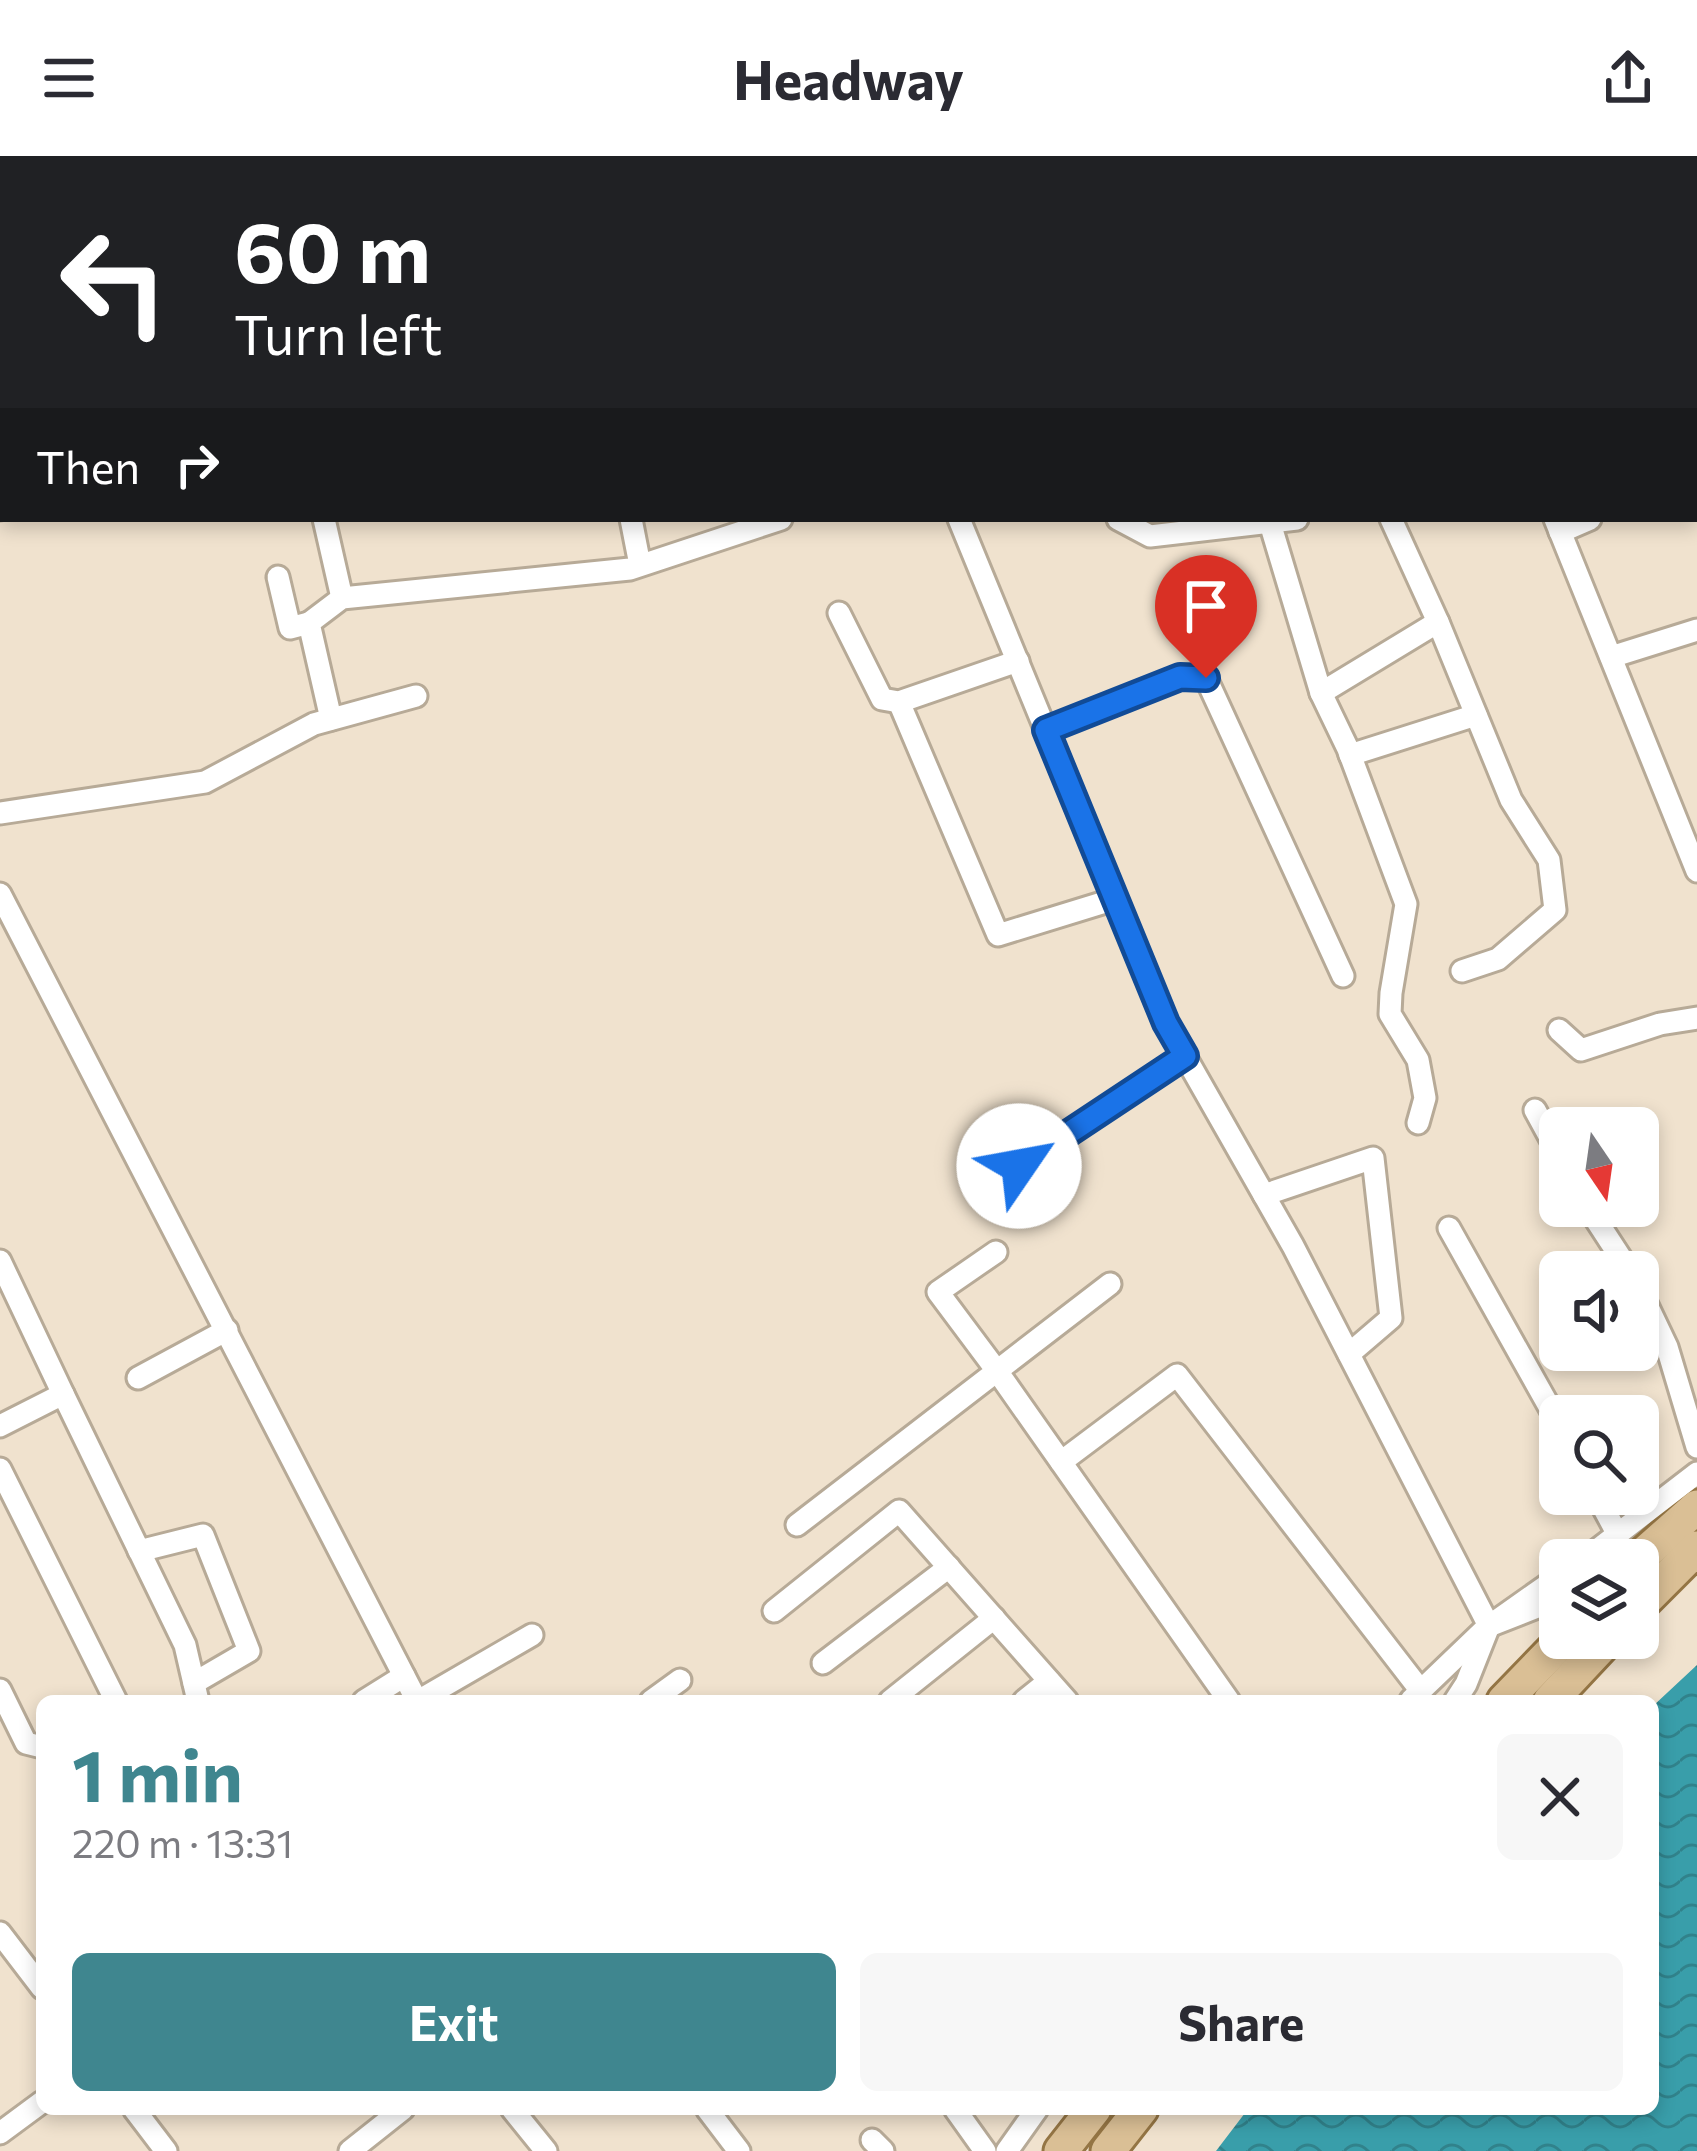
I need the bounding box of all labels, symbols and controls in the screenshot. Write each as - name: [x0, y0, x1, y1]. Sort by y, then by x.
- icon: menu: [36, 45, 102, 111]
- text: Headway: [733, 45, 964, 111]
- icon: share: [1595, 45, 1661, 111]
- text: 60 m: [234, 198, 431, 300]
- icon: left: [36, 204, 192, 360]
- text: Turn left: [234, 300, 442, 366]
- icon: right: [164, 432, 230, 498]
- text: Then: [36, 438, 140, 493]
- pin: [1155, 555, 1257, 678]
- icon: arrive: [1173, 573, 1239, 639]
- position arrow: [956, 1103, 1082, 1229]
- north arrow: [1539, 1107, 1659, 1227]
- map controls: [1539, 1107, 1659, 1659]
- button: sound: [1539, 1251, 1659, 1371]
- button: search: [1539, 1395, 1659, 1515]
- button: layers: [1539, 1539, 1659, 1659]
- text: 1 min: [72, 1729, 243, 1817]
- button: close: [1497, 1734, 1623, 1860]
- text: 220 m · 13:31: [72, 1818, 293, 1866]
- button: Exit: [72, 1953, 836, 2091]
- button: Share: [860, 1953, 1623, 2091]

